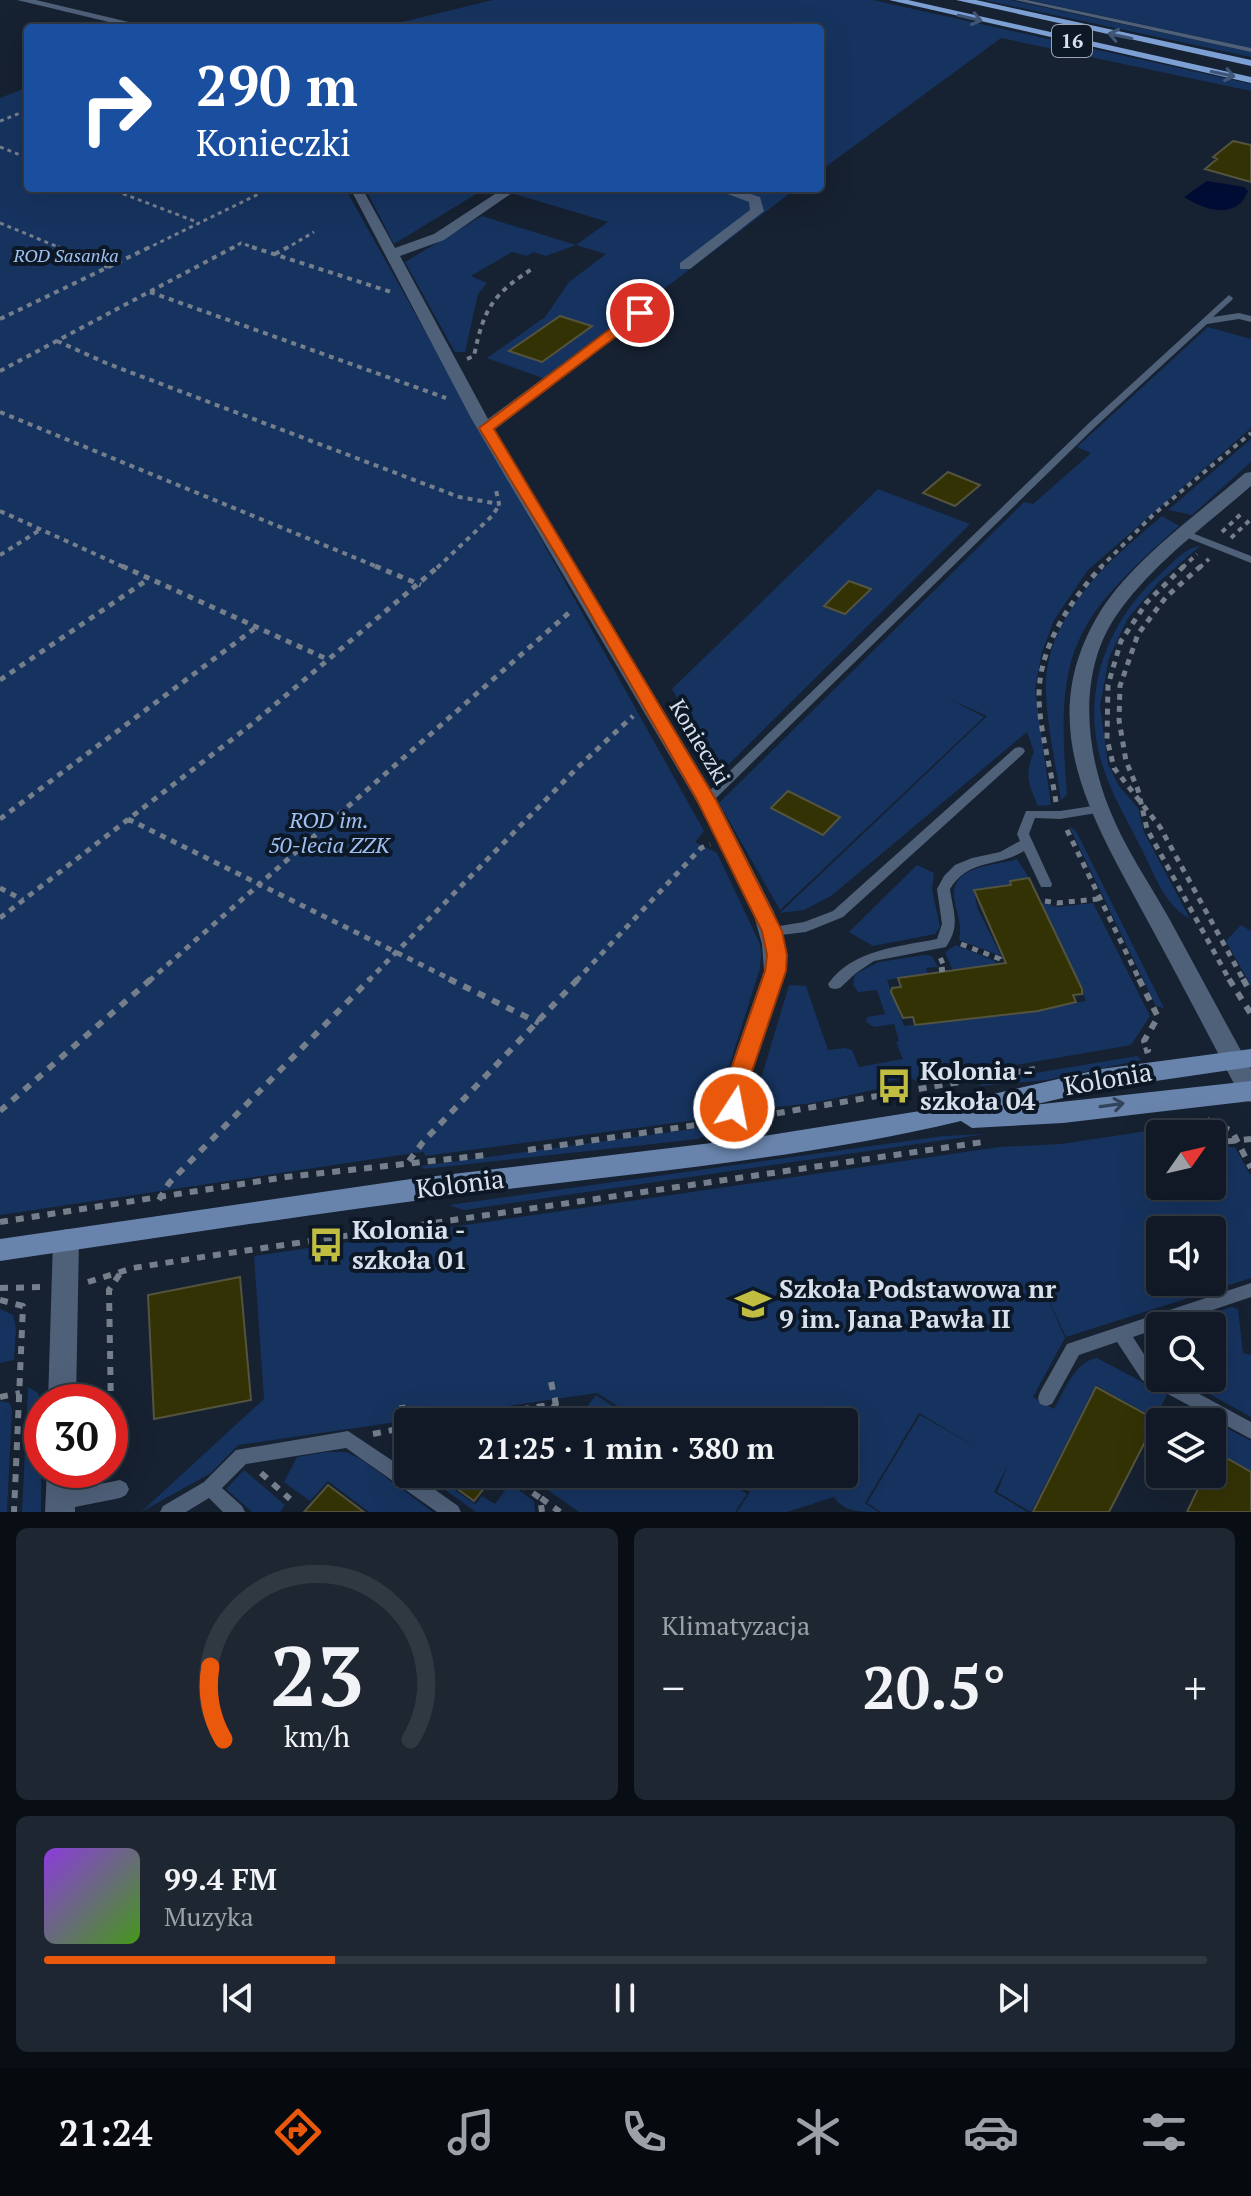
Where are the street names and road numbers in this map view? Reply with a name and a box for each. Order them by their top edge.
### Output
road number: 16 [1052,25,1092,57]
street label: Konieczki [664,694,737,790]
street label: Kolonia [1061,1054,1154,1102]
street label: Kolonia [414,1161,506,1205]

